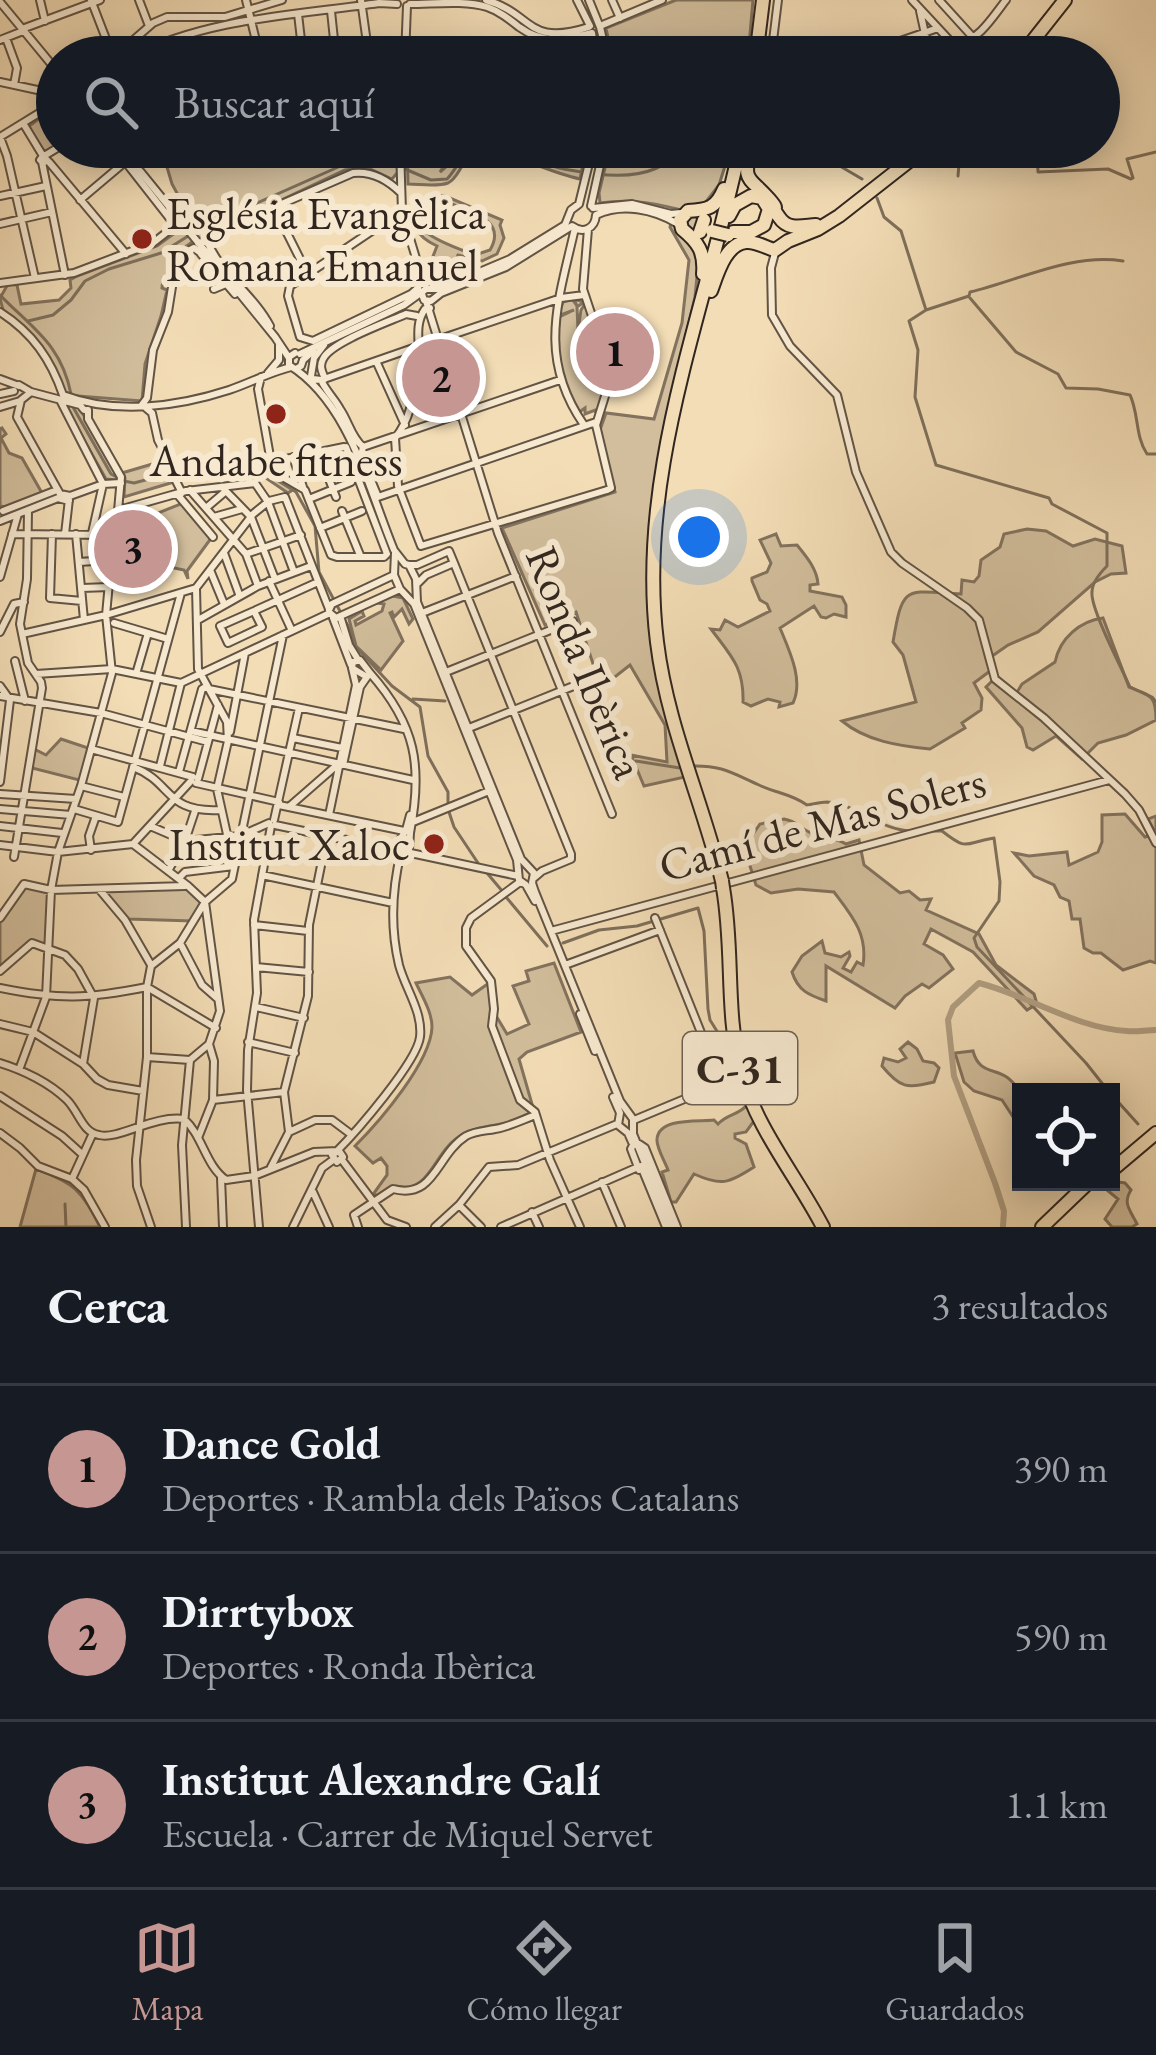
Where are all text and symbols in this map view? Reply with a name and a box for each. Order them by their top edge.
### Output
search box [36,36,1120,168]
icon: search [78,69,144,135]
text: Buscar aquí [174,73,374,131]
place label: Església Evangèlica Romana Emanuel [166,184,486,294]
marker: Església Evangèlica Romana Emanuel [129,226,155,252]
pin: 1 [576,307,654,397]
pin: 2 [402,333,480,423]
marker: Andabe fitness [263,401,289,427]
place label: Andabe fitness [148,431,403,489]
pin: 3 [94,504,172,594]
your location [669,507,729,567]
street label: Ronda Ibèrica [513,537,659,787]
street label: Camí de Mas Solers [652,752,992,894]
place label: Institut Xaloc [169,815,410,873]
marker: Institut Xaloc [421,831,447,857]
road number: C-31 [683,1032,797,1104]
map controls [1012,1083,1120,1191]
button: locate [1012,1083,1120,1191]
text: Cerca [48,1272,168,1338]
text: 3 resultados [931,1280,1108,1331]
text: Dance Gold [162,1414,381,1472]
text: 1 [77,1443,97,1494]
text: 390 m [1014,1443,1108,1494]
text: Deportes · Rambla dels Països Catalans [162,1472,739,1523]
text: Dirrtybox [162,1582,354,1640]
text: 2 [77,1611,97,1662]
text: 590 m [1014,1611,1108,1662]
text: Deportes · Ronda Ibèrica [162,1640,535,1691]
text: Institut Alexandre Galí [162,1750,600,1808]
text: 3 [77,1779,97,1830]
text: 1.1 km [1005,1779,1108,1830]
text: Escuela · Carrer de Miquel Servet [162,1808,653,1859]
tab: Mapa [132,1915,203,2030]
tab: Cómo llegar [467,1915,622,2030]
tab: Guardados [885,1915,1024,2030]

